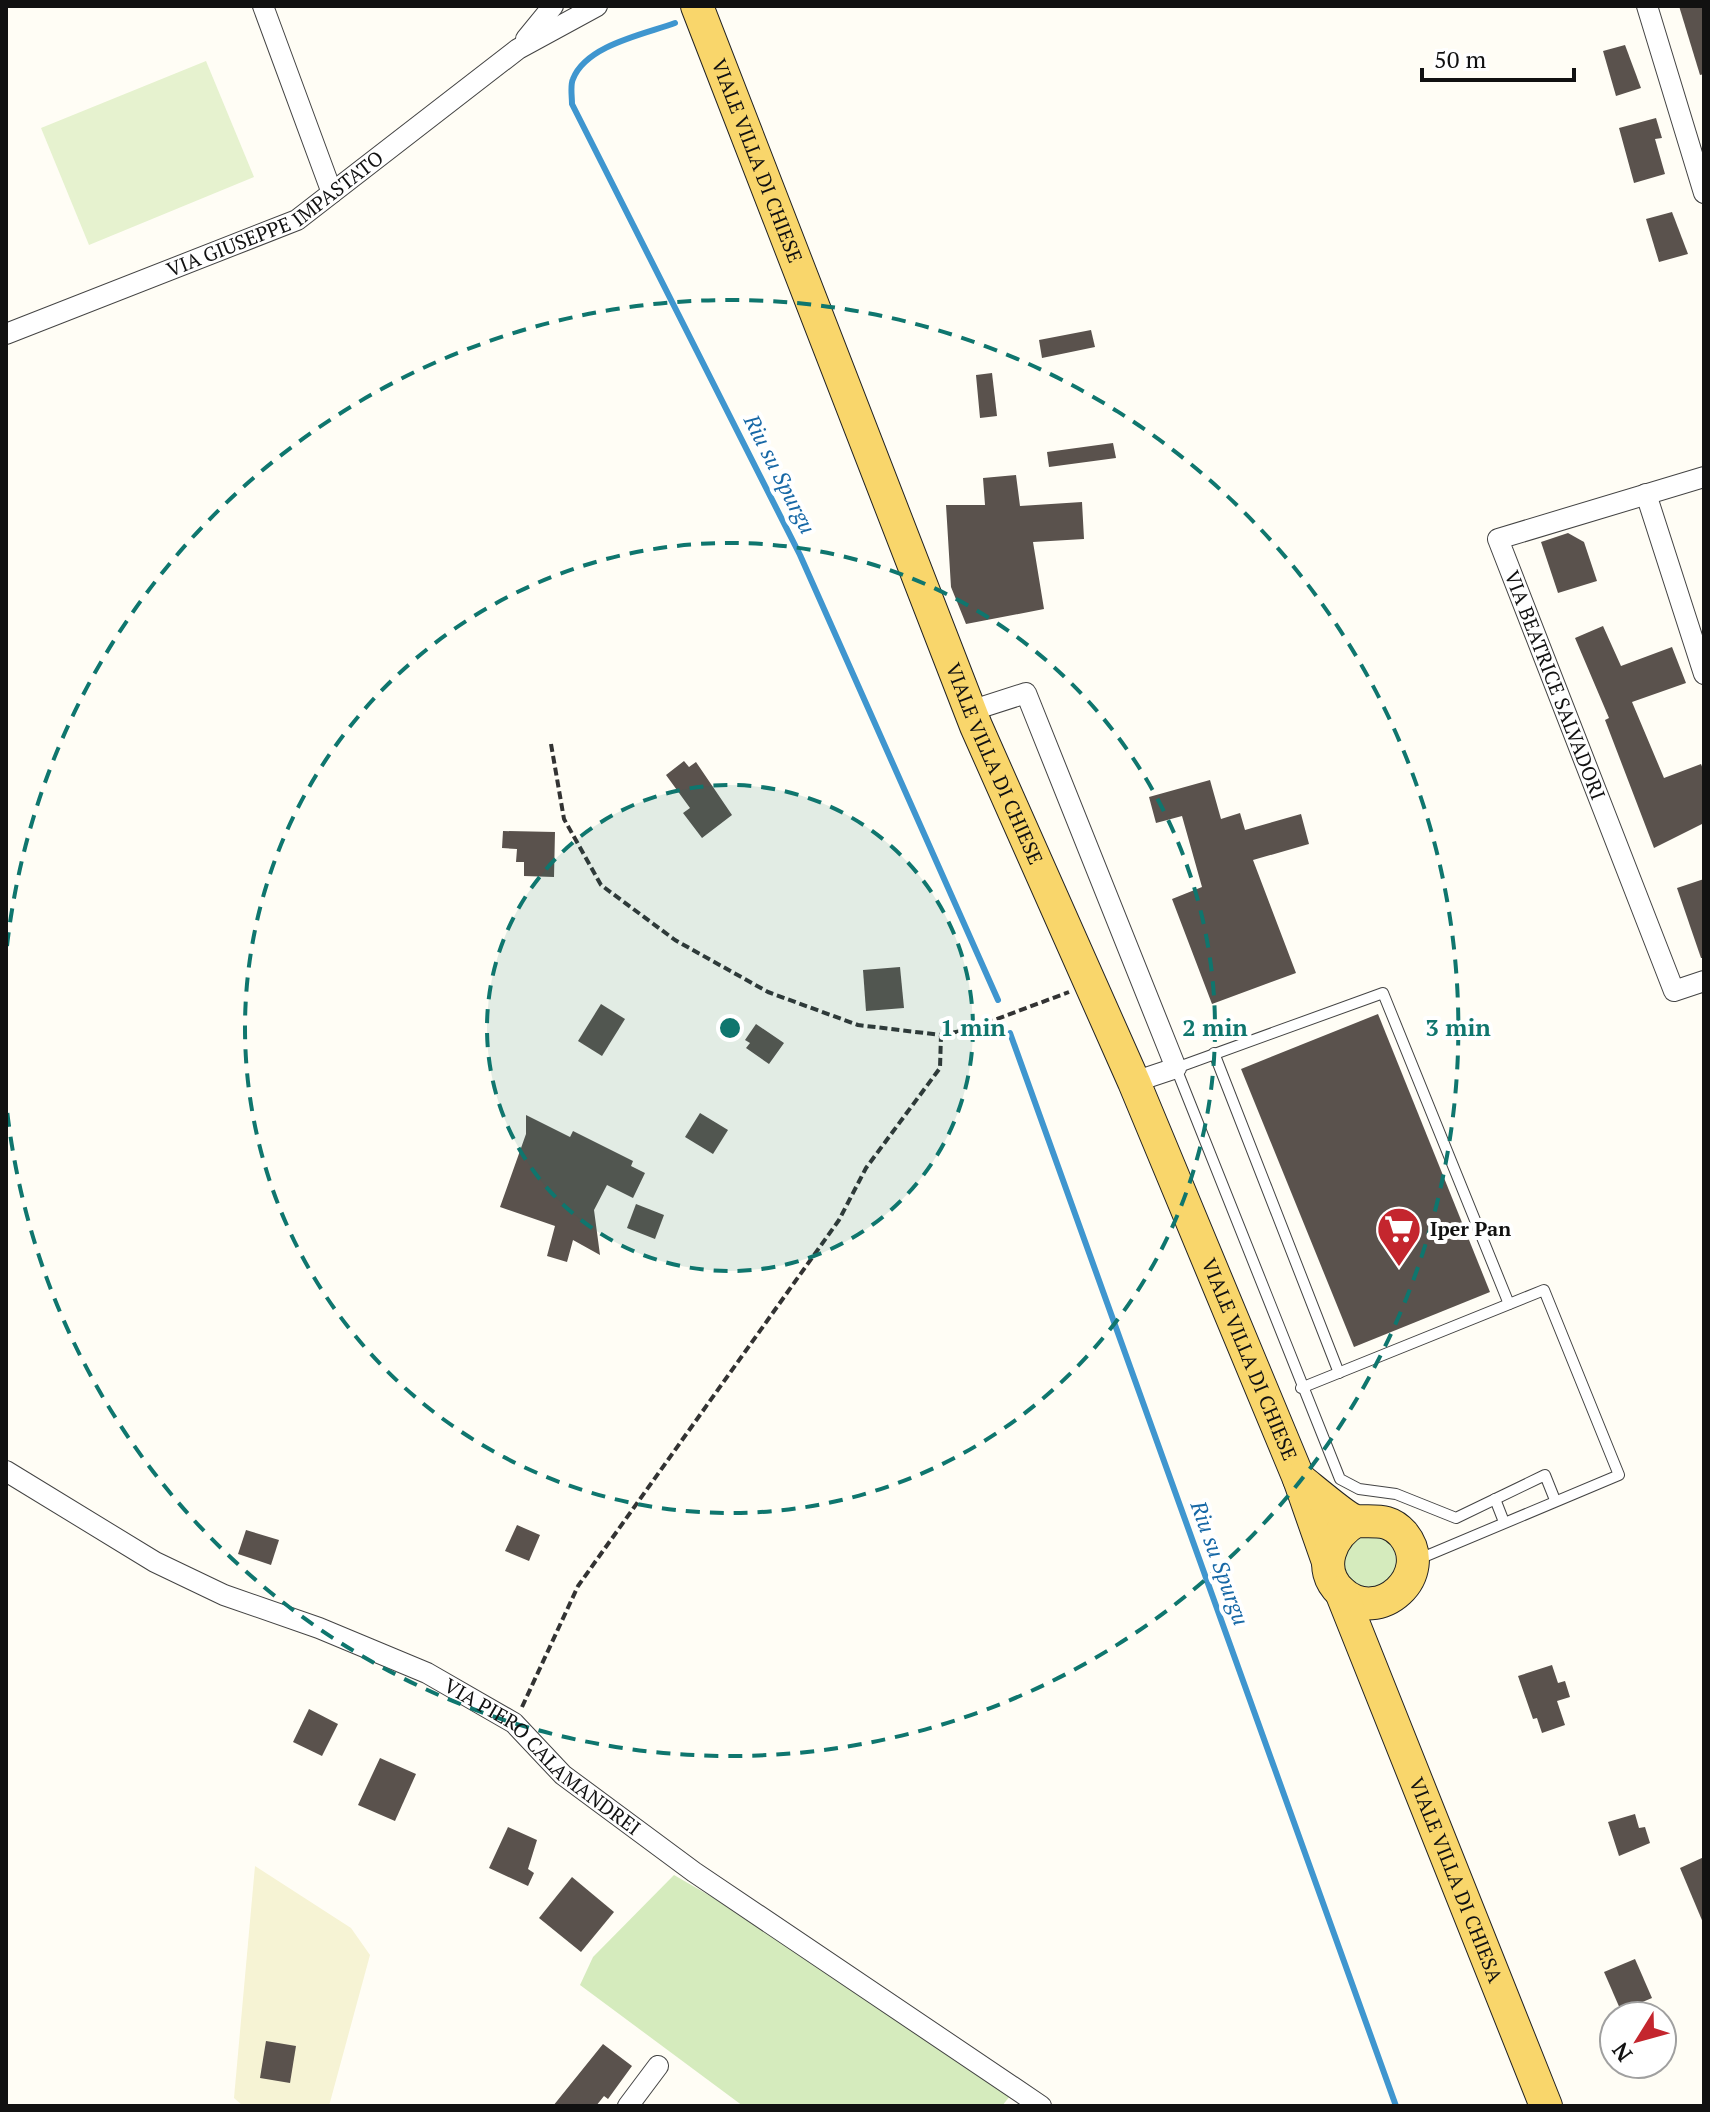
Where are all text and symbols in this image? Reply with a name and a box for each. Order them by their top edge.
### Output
scale bar [1422,32,1574,82]
text: 50 m [1434,43,1486,75]
street label: VIALE VILLA DI CHIESE [706,55,809,267]
street label: VIA GIUSEPPE IMPASTATO [163,144,389,283]
water label: Riu su Spurgu [738,408,823,538]
street label: VIA BEATRICE SALVADORI [1499,566,1612,804]
street label: VIALE VILLA DI CHIESE [940,659,1050,869]
text: 1 min [940,1011,1006,1043]
text: 2 min [1182,1011,1248,1043]
text: 3 min [1425,1011,1491,1043]
centre of rings [716,1014,744,1042]
supermarket icon: Iper Pan [1375,1205,1423,1268]
place label: Iper Pan [1430,1215,1511,1242]
street label: VIALE VILLA DI CHIESE [1196,1254,1304,1464]
water label: Riu su Spurgu [1184,1496,1256,1629]
street label: VIA PIERO CALAMANDREI [439,1672,646,1841]
street label: VIALE VILLA DI CHIESA [1403,1773,1509,1987]
north arrow [1598,2000,1678,2080]
text: N [1605,2037,1638,2068]

